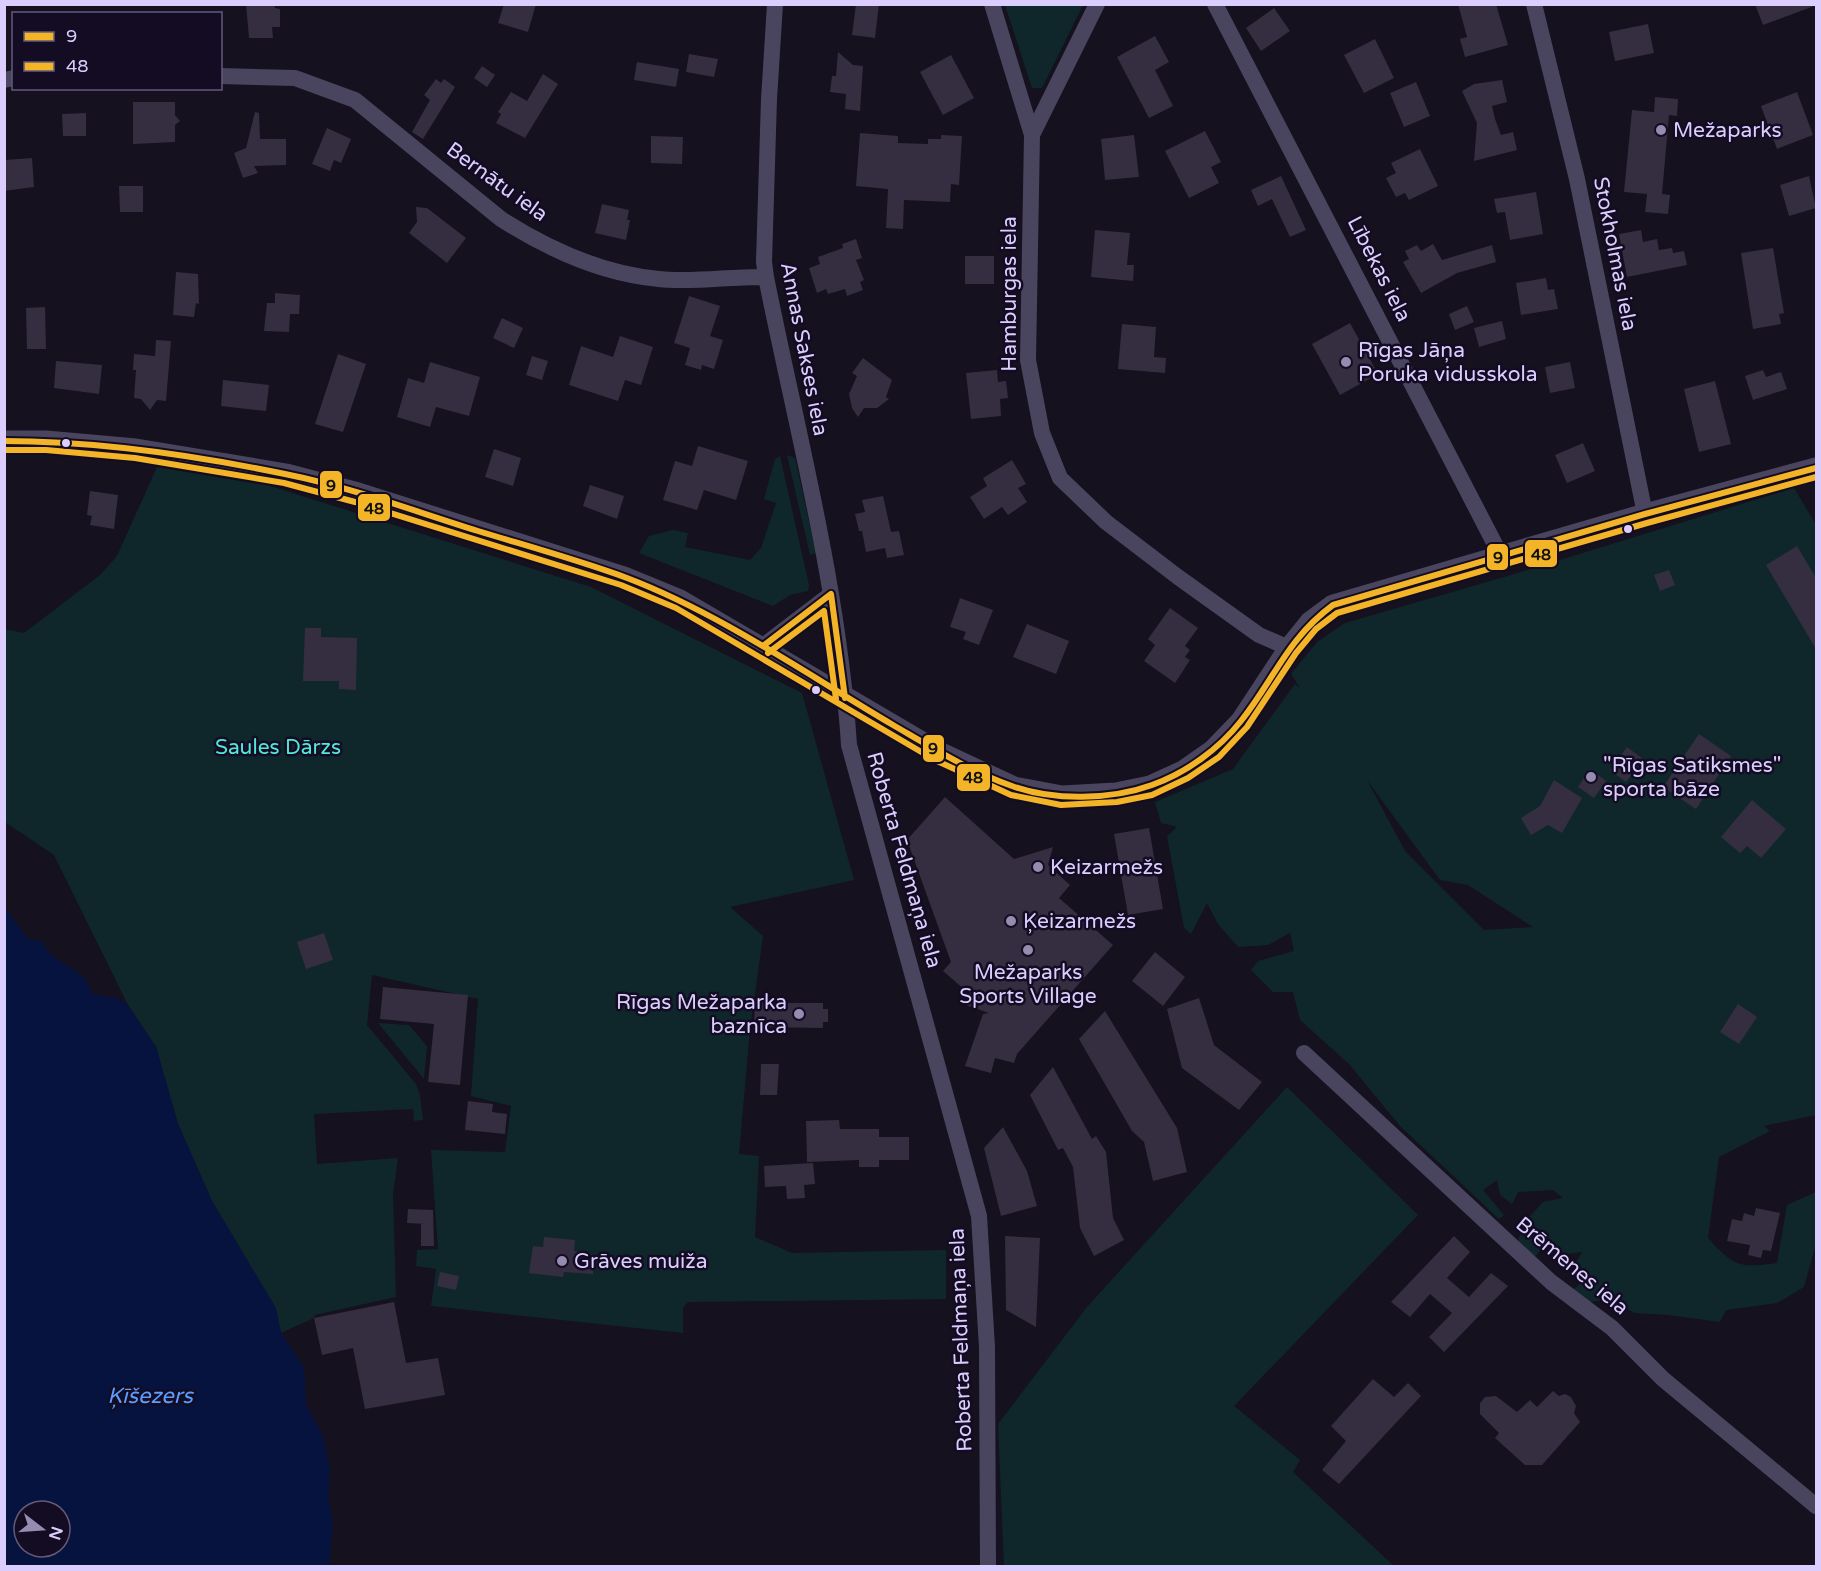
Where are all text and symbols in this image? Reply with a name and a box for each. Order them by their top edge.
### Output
legend [12,12,222,90]
text: 9 [66,25,77,47]
text: 48 [66,55,89,77]
place label: Mežaparks [1673,118,1782,143]
marker: Mežaparks [1654,123,1668,137]
street label: Bernātu iela [441,137,553,227]
street label: Stokholmas iela [1588,175,1642,333]
street label: Lībekas iela [1342,212,1416,326]
street label: Hamburgas iela [997,216,1022,372]
street label: Annas Sakses iela [775,260,833,438]
place label: Rīgas Jāņa Poruka vidusskola [1358,338,1538,387]
marker: Rīgas Jāņa Poruka vidusskola [1339,355,1353,369]
unlabelled marker [60,437,72,449]
line badge: 9 [319,470,343,499]
text: 9 [326,476,336,496]
line badge: 48 [357,493,391,522]
text: 48 [364,499,384,519]
unlabelled marker [1622,523,1634,535]
line badge: 48 [1524,539,1558,568]
line badge: 9 [1486,543,1509,571]
text: 48 [1531,545,1551,565]
text: 9 [1493,548,1503,568]
unlabelled marker [810,684,822,696]
line badge: 9 [922,734,945,763]
park label: Saules Dārzs [215,735,341,760]
text: 9 [928,739,938,759]
street label: Roberta Feldmaņa iela [861,749,947,971]
place label: "Rīgas Satiksmes" sporta bāze [1603,753,1781,802]
line badge: 48 [956,763,991,792]
text: 48 [963,768,983,788]
marker: "Rīgas Satiksmes" sporta bāze [1584,770,1598,784]
place label: Keizarmežs [1050,855,1163,880]
marker: Keizarmežs [1031,860,1045,874]
place label: Ķeizarmežs [1023,909,1136,934]
marker: Ķeizarmežs [1004,914,1018,928]
marker: Mežaparks Sports Village [1021,943,1035,957]
place label: Mežaparks Sports Village [959,960,1097,1009]
place label: Rīgas Mežaparka baznīca [616,990,787,1039]
marker: Rīgas Mežaparka baznīca [792,1007,806,1021]
street label: Brēmenes iela [1511,1212,1633,1320]
street label: Roberta Feldmaņa iela [945,1228,977,1452]
place label: Grāves muiža [574,1249,707,1274]
marker: Grāves muiža [555,1254,569,1268]
water label: Ķīšezers [107,1383,194,1409]
north arrow [12,1499,72,1559]
text: N [44,1524,67,1542]

